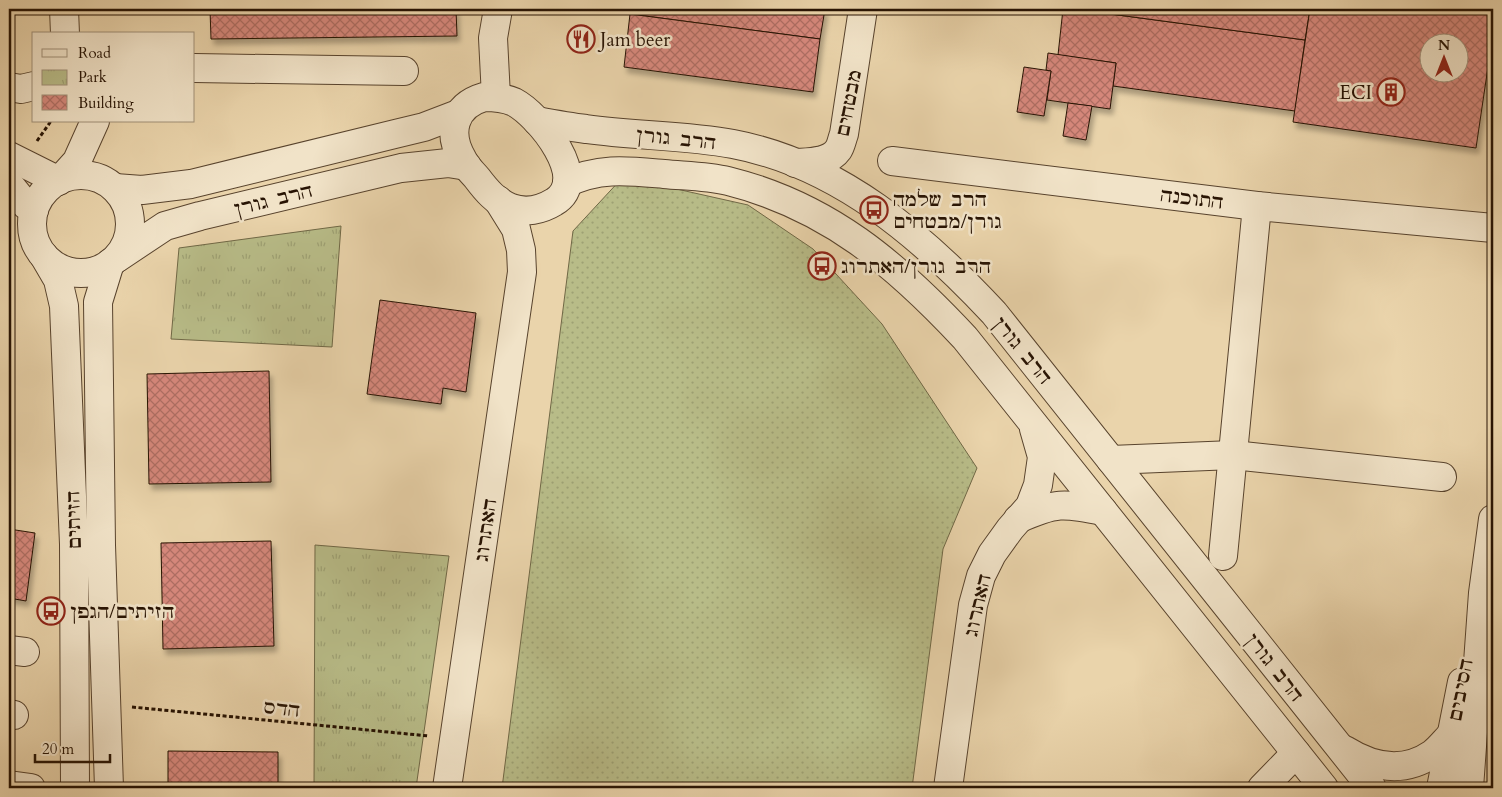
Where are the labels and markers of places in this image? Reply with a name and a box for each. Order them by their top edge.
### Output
restaurant icon: Jam beer [566,24,596,54]
place label: Jam beer [597,27,670,53]
building icon: ECI [1376,77,1406,107]
place label: ECI [1339,80,1372,106]
place label: הרב שלמה גורן/מבטחים [893,187,1002,235]
bus stop icon: הרב שלמה גורן/מבטחים [859,195,889,225]
bus stop icon: הרב גורן/האתרוג [807,251,837,281]
place label: הרב גורן/האתרוג [841,254,991,280]
bus stop icon: הזיתים/הגפן [36,596,66,626]
place label: הזיתים/הגפן [70,599,174,625]

